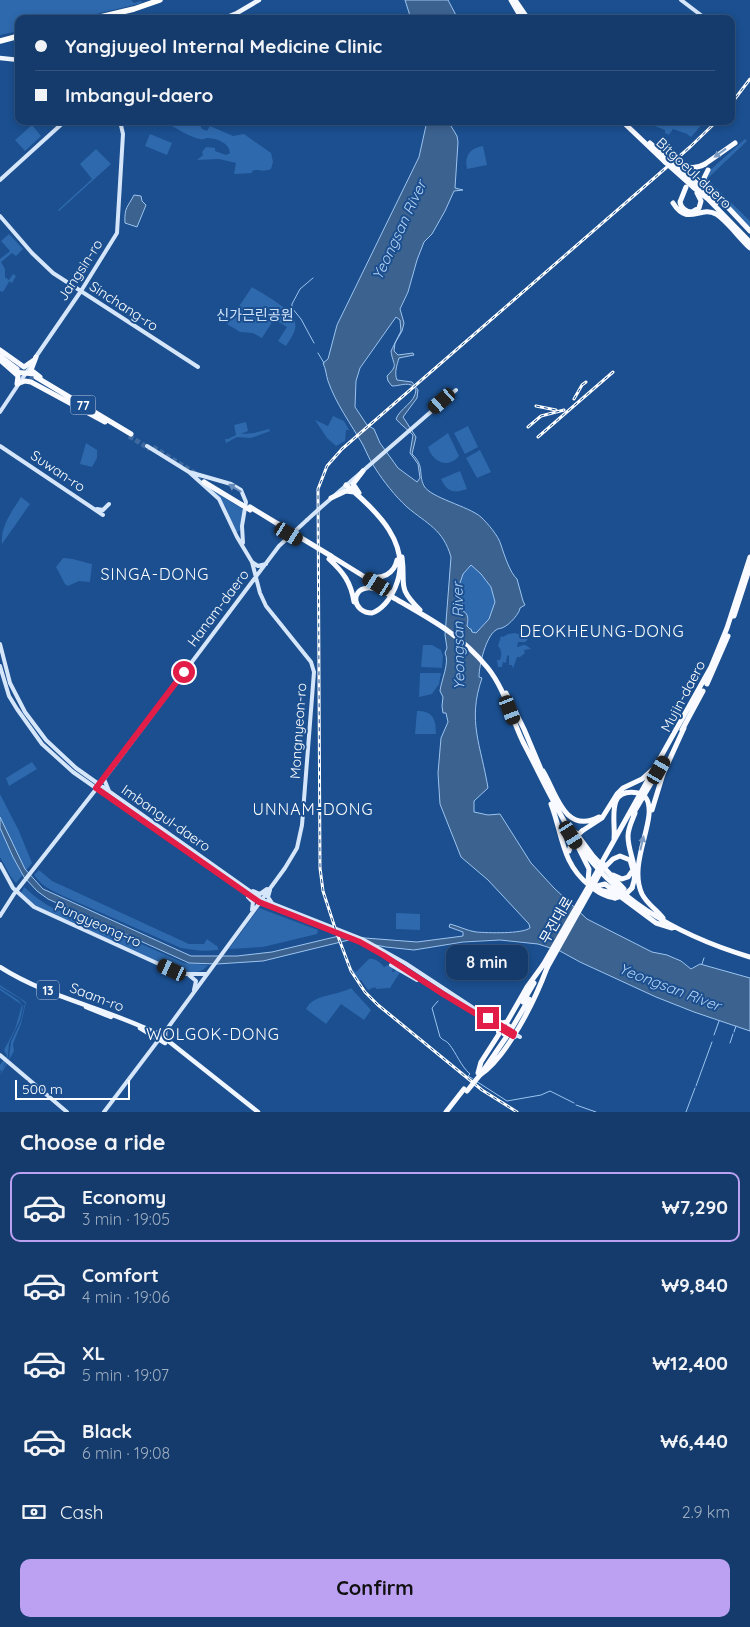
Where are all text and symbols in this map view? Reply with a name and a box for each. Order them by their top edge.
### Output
text: Yangjuyeol Internal Medicine Clinic [65,34,382,58]
text: Imbangul-daero [65,83,213,107]
street label: Bitgoeul-daero [653,133,735,213]
one-way arrow [714,148,727,159]
water label: Yeongsan River [368,175,431,283]
street label: Jangsin-ro [53,236,107,304]
street label: Sinchang-ro [86,277,162,335]
park label: 신가근린공원 [216,306,294,324]
car [425,385,458,417]
road number: 77 [70,396,96,414]
street label: Suwan-ro [27,446,89,496]
one-way arrow [228,483,242,492]
car [272,520,305,548]
district label: SINGA-DONG [101,564,209,584]
street label: Hanam-daero [183,566,253,650]
car [360,570,393,598]
water label: Yeongsan River [448,580,468,690]
district label: DEOKHEUNG-DONG [519,621,685,641]
street label: Mujin-daero [657,657,709,735]
route start [173,661,195,683]
street label: Mongnyeon-ro [286,682,310,780]
car [497,693,522,727]
car [645,753,672,787]
street label: Imbangul-daero [118,781,214,855]
district label: UNNAM-DONG [252,799,374,819]
car [556,818,585,852]
one-way arrow [639,835,647,851]
street label: 무진대로 [535,893,577,947]
street label: Pungyeong-ro [52,897,144,951]
callout: 8 min [447,946,529,980]
text: 8 min [466,952,508,972]
car [155,957,188,983]
water label: Yeongsan River [616,959,726,1016]
street label: Saam-ro [67,978,127,1016]
road number: 13 [37,980,59,1000]
route end [477,1007,499,1029]
district label: WOLGOK-DONG [146,1024,280,1044]
scale bar [15,1077,130,1100]
text: 500 m [22,1080,63,1098]
text: Choose a ride [20,1128,165,1156]
icon: car [22,1185,67,1230]
text: Economy [82,1185,166,1209]
text: ₩7,290 [662,1195,728,1219]
text: 3 min · 19:05 [82,1209,170,1229]
icon: car [22,1263,67,1308]
text: Comfort [82,1263,159,1287]
text: ₩9,840 [661,1273,728,1297]
text: 4 min · 19:06 [82,1287,170,1307]
icon: car [22,1341,67,1386]
text: XL [82,1341,105,1365]
text: ₩12,400 [652,1351,728,1375]
text: 5 min · 19:07 [82,1365,169,1385]
icon: car [22,1419,67,1464]
text: Black [82,1419,132,1443]
text: ₩6,440 [660,1429,728,1453]
text: 6 min · 19:08 [82,1443,170,1463]
icon: cash [20,1498,48,1526]
text: Cash [60,1500,104,1524]
text: 2.9 km [682,1502,730,1522]
button: Confirm [20,1559,730,1617]

